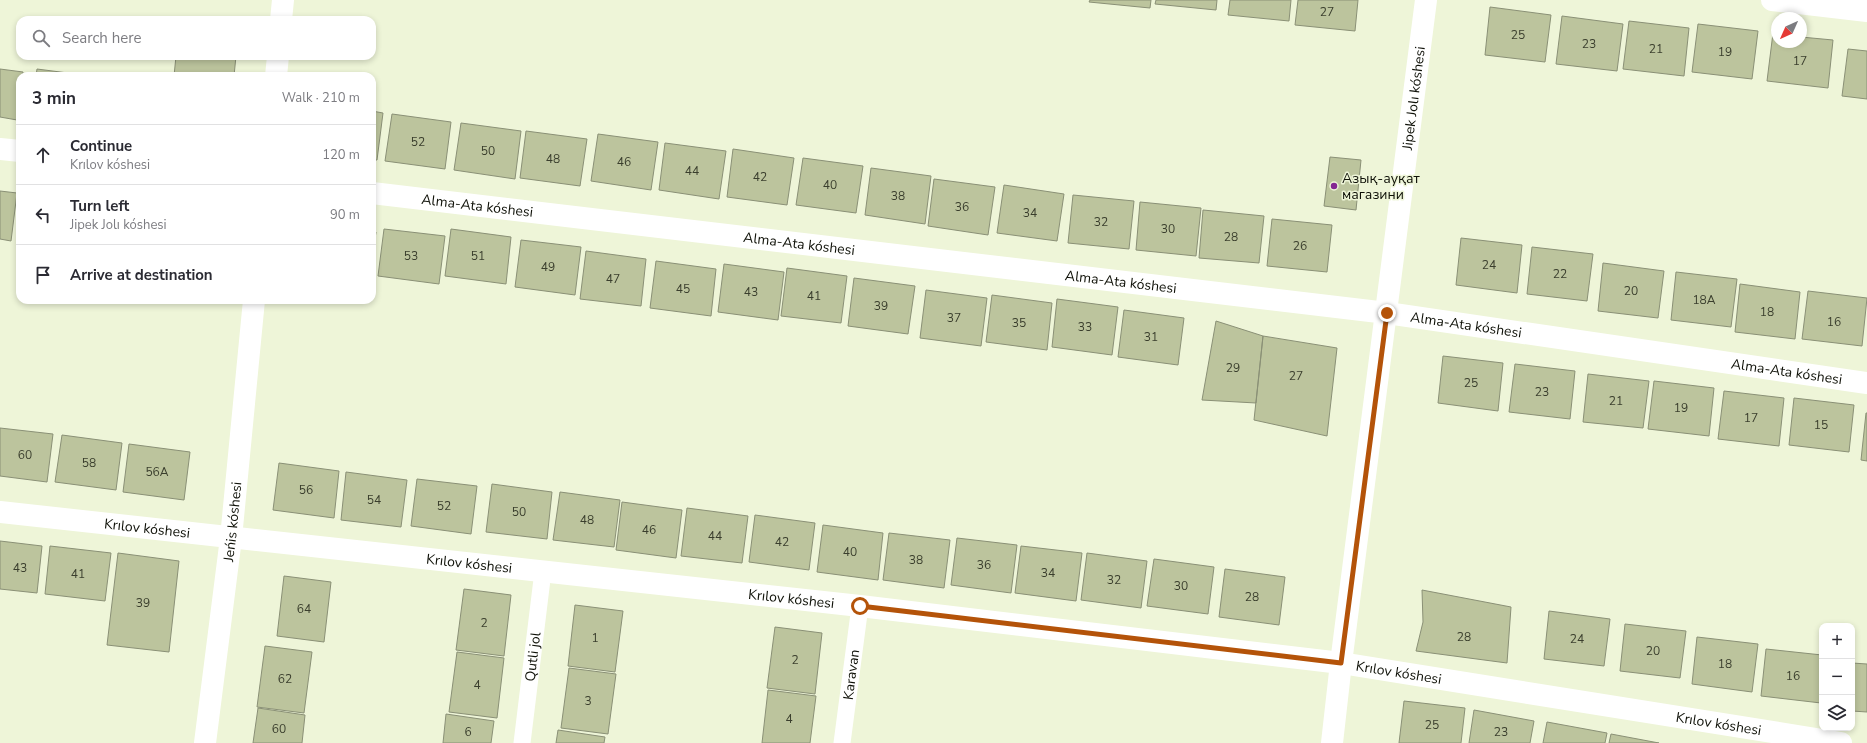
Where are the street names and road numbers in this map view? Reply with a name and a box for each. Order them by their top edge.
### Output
street label: Jipek Jolı kóshesi [1398,45,1430,152]
street label: Alma-Ata kóshesi [420,190,534,222]
street label: Alma-Ata kóshesi [742,228,856,260]
street label: Alma-Ata kóshesi [1064,266,1178,298]
street label: Alma-Ata kóshesi [1409,308,1523,343]
street label: Alma-Ata kóshesi [1730,354,1844,389]
street label: Jeńis kóshesi [219,481,246,564]
street label: Krılov kóshesi [103,514,191,543]
street label: Krılov kóshesi [425,550,513,578]
street label: Krılov kóshesi [747,585,835,613]
street label: Qutli jol [521,630,546,683]
street label: Karavan [839,648,864,701]
street label: Krılov kóshesi [1355,657,1443,689]
street label: Krılov kóshesi [1674,708,1763,740]

